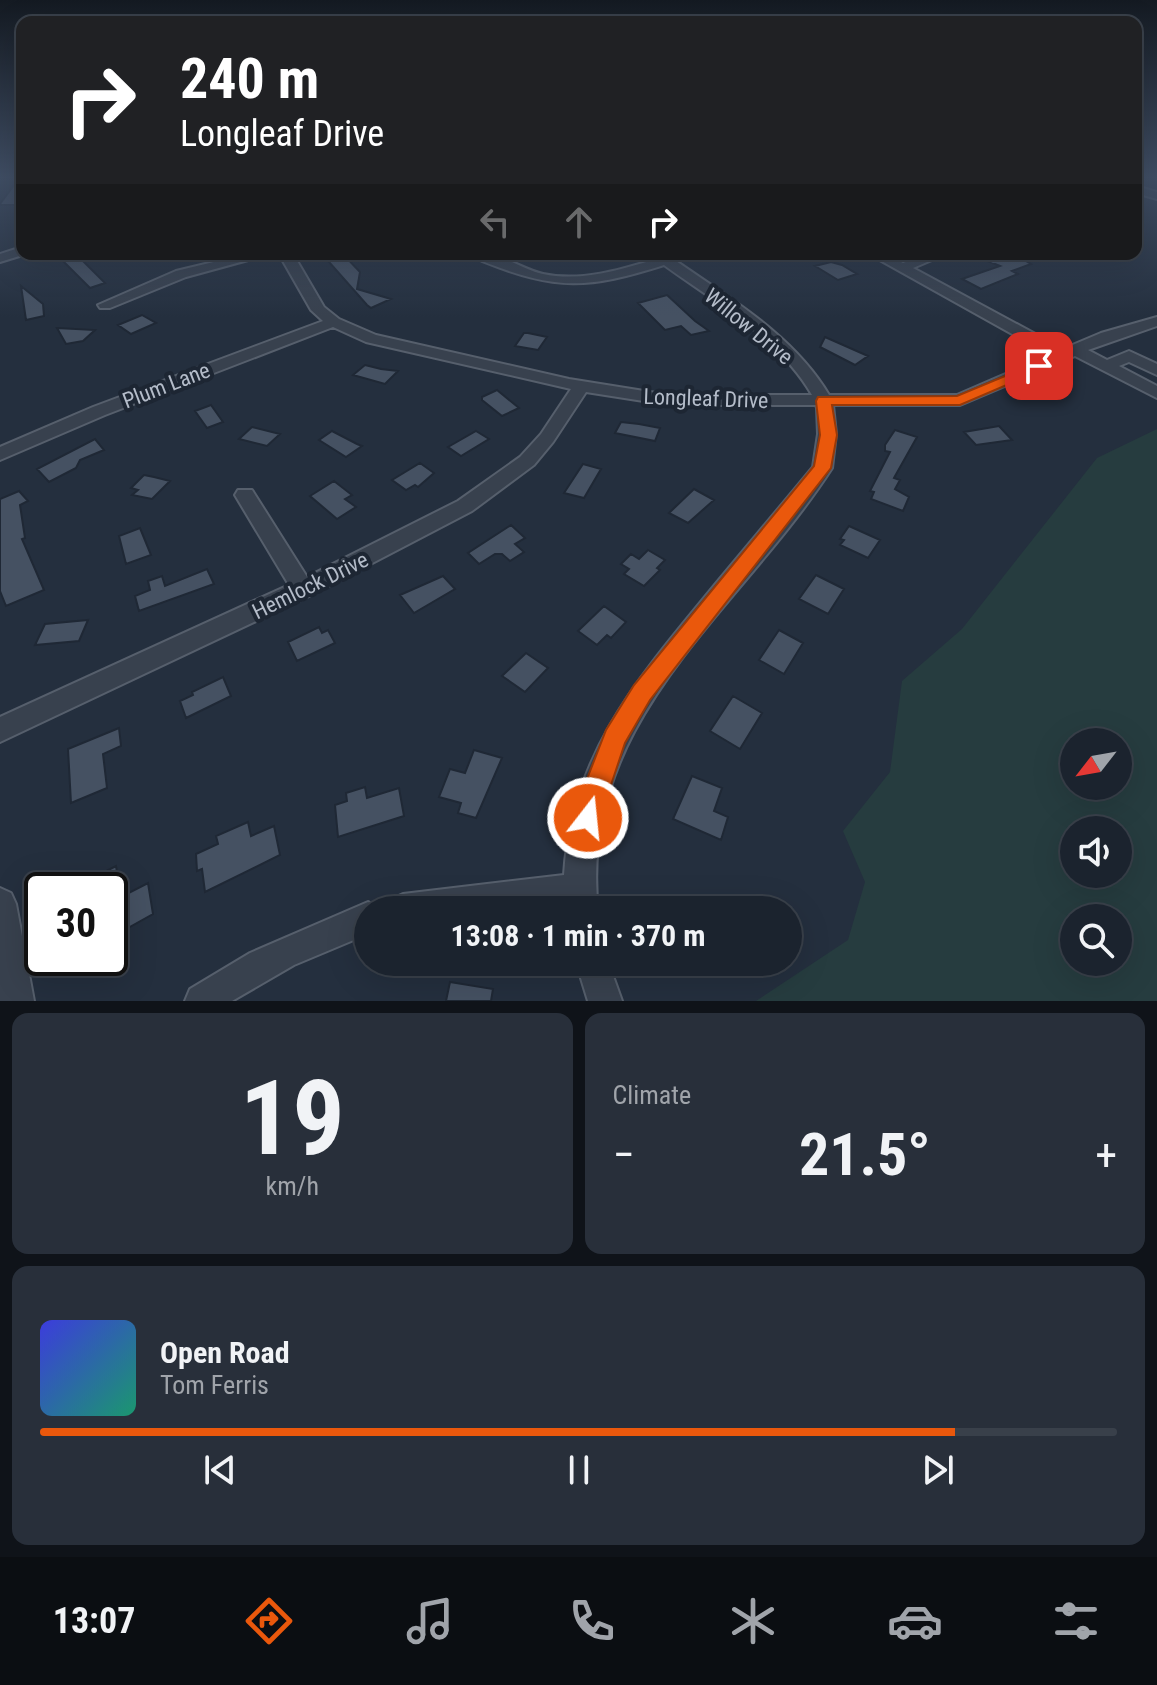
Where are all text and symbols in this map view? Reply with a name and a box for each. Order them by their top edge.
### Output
text: 240 m [180,46,319,112]
icon: right [48,48,152,152]
text: Longleaf Drive [180,113,384,155]
icon: left [473,200,517,244]
icon: ahead [557,200,601,244]
icon: right [641,200,685,244]
street label: Willow Drive [700,283,798,370]
pin [1005,332,1073,400]
icon: arrive [1017,344,1061,388]
street label: Plum Lane [119,357,213,414]
street label: Longleaf Drive [643,384,769,413]
street label: Hemlock Drive [248,547,372,624]
north arrow [1060,728,1132,800]
map controls [1060,728,1132,976]
position arrow [546,776,630,860]
button: sound [1060,816,1132,888]
speed limit sign: 30 [24,872,128,976]
button: search [1060,904,1132,976]
text: 13:08 · 1 min · 370 m [451,918,705,953]
text: 19 [240,1058,345,1179]
text: Climate [613,1080,691,1110]
text: 21.5° [799,1119,931,1190]
text: − [613,1129,635,1181]
text: + [1095,1129,1117,1181]
text: km/h [266,1171,319,1201]
text: Open Road [160,1335,290,1370]
text: Tom Ferris [160,1370,269,1400]
icon: previous [198,1448,242,1492]
icon: pause [557,1448,601,1492]
icon: next [916,1448,960,1492]
icon: directions [241,1593,297,1649]
icon: music [402,1593,458,1649]
icon: phone [564,1593,620,1649]
icon: climate [725,1593,781,1649]
icon: car [887,1593,943,1649]
icon: filters [1048,1593,1104,1649]
text: 13:07 [53,1600,135,1642]

